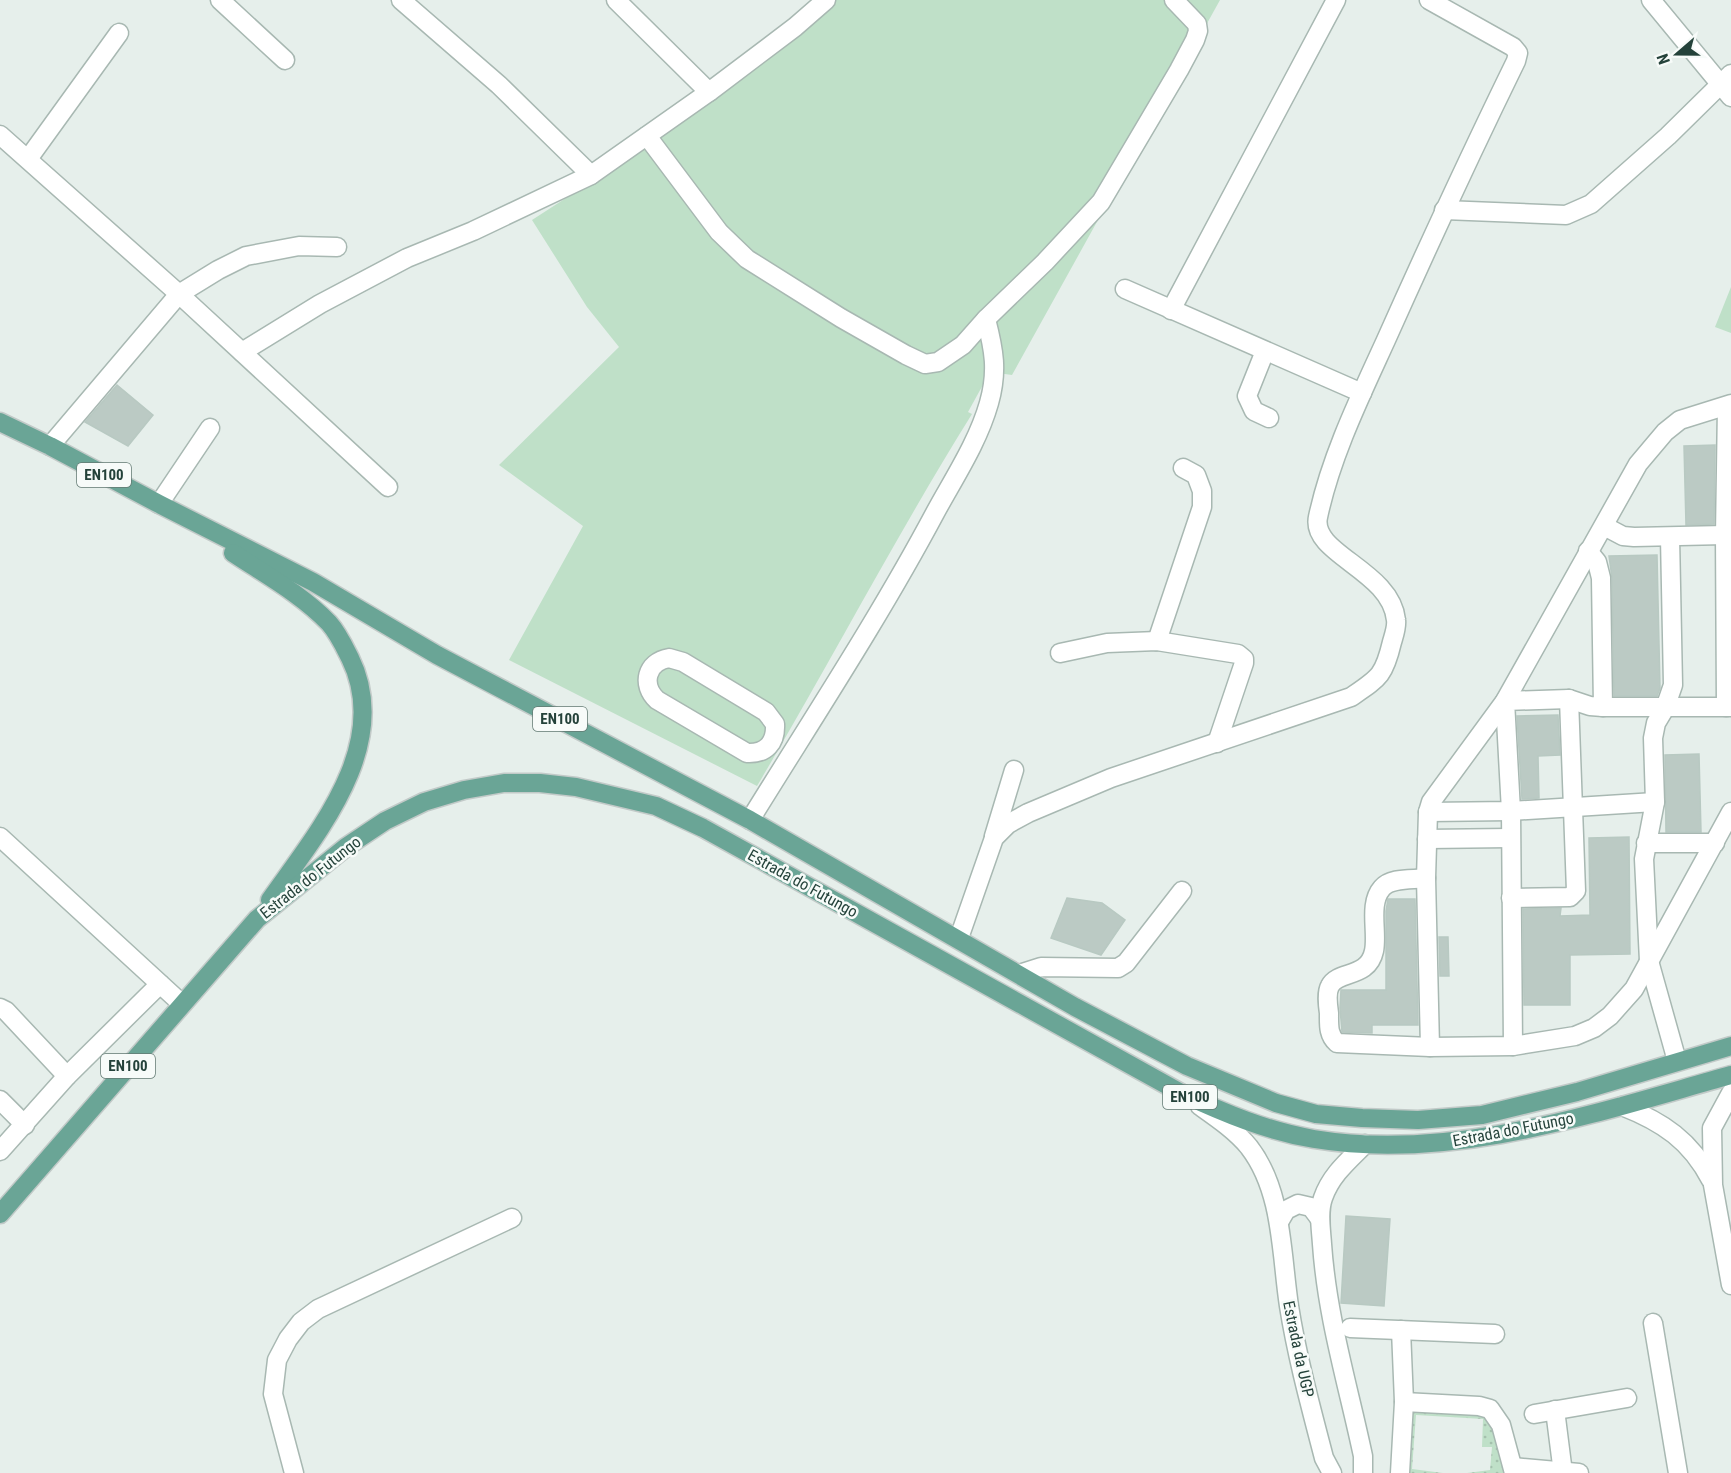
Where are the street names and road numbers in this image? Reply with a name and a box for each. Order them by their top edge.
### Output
road number: EN100 [77,463,131,487]
road number: EN100 [533,707,587,731]
street label: Estrada do Futungo [256,832,364,923]
street label: Estrada do Futungo [745,845,861,921]
road number: EN100 [101,1054,155,1078]
road number: EN100 [1163,1085,1217,1109]
street label: Estrada do Futungo [1451,1108,1575,1151]
street label: Estrada da UGP [1279,1299,1318,1399]

